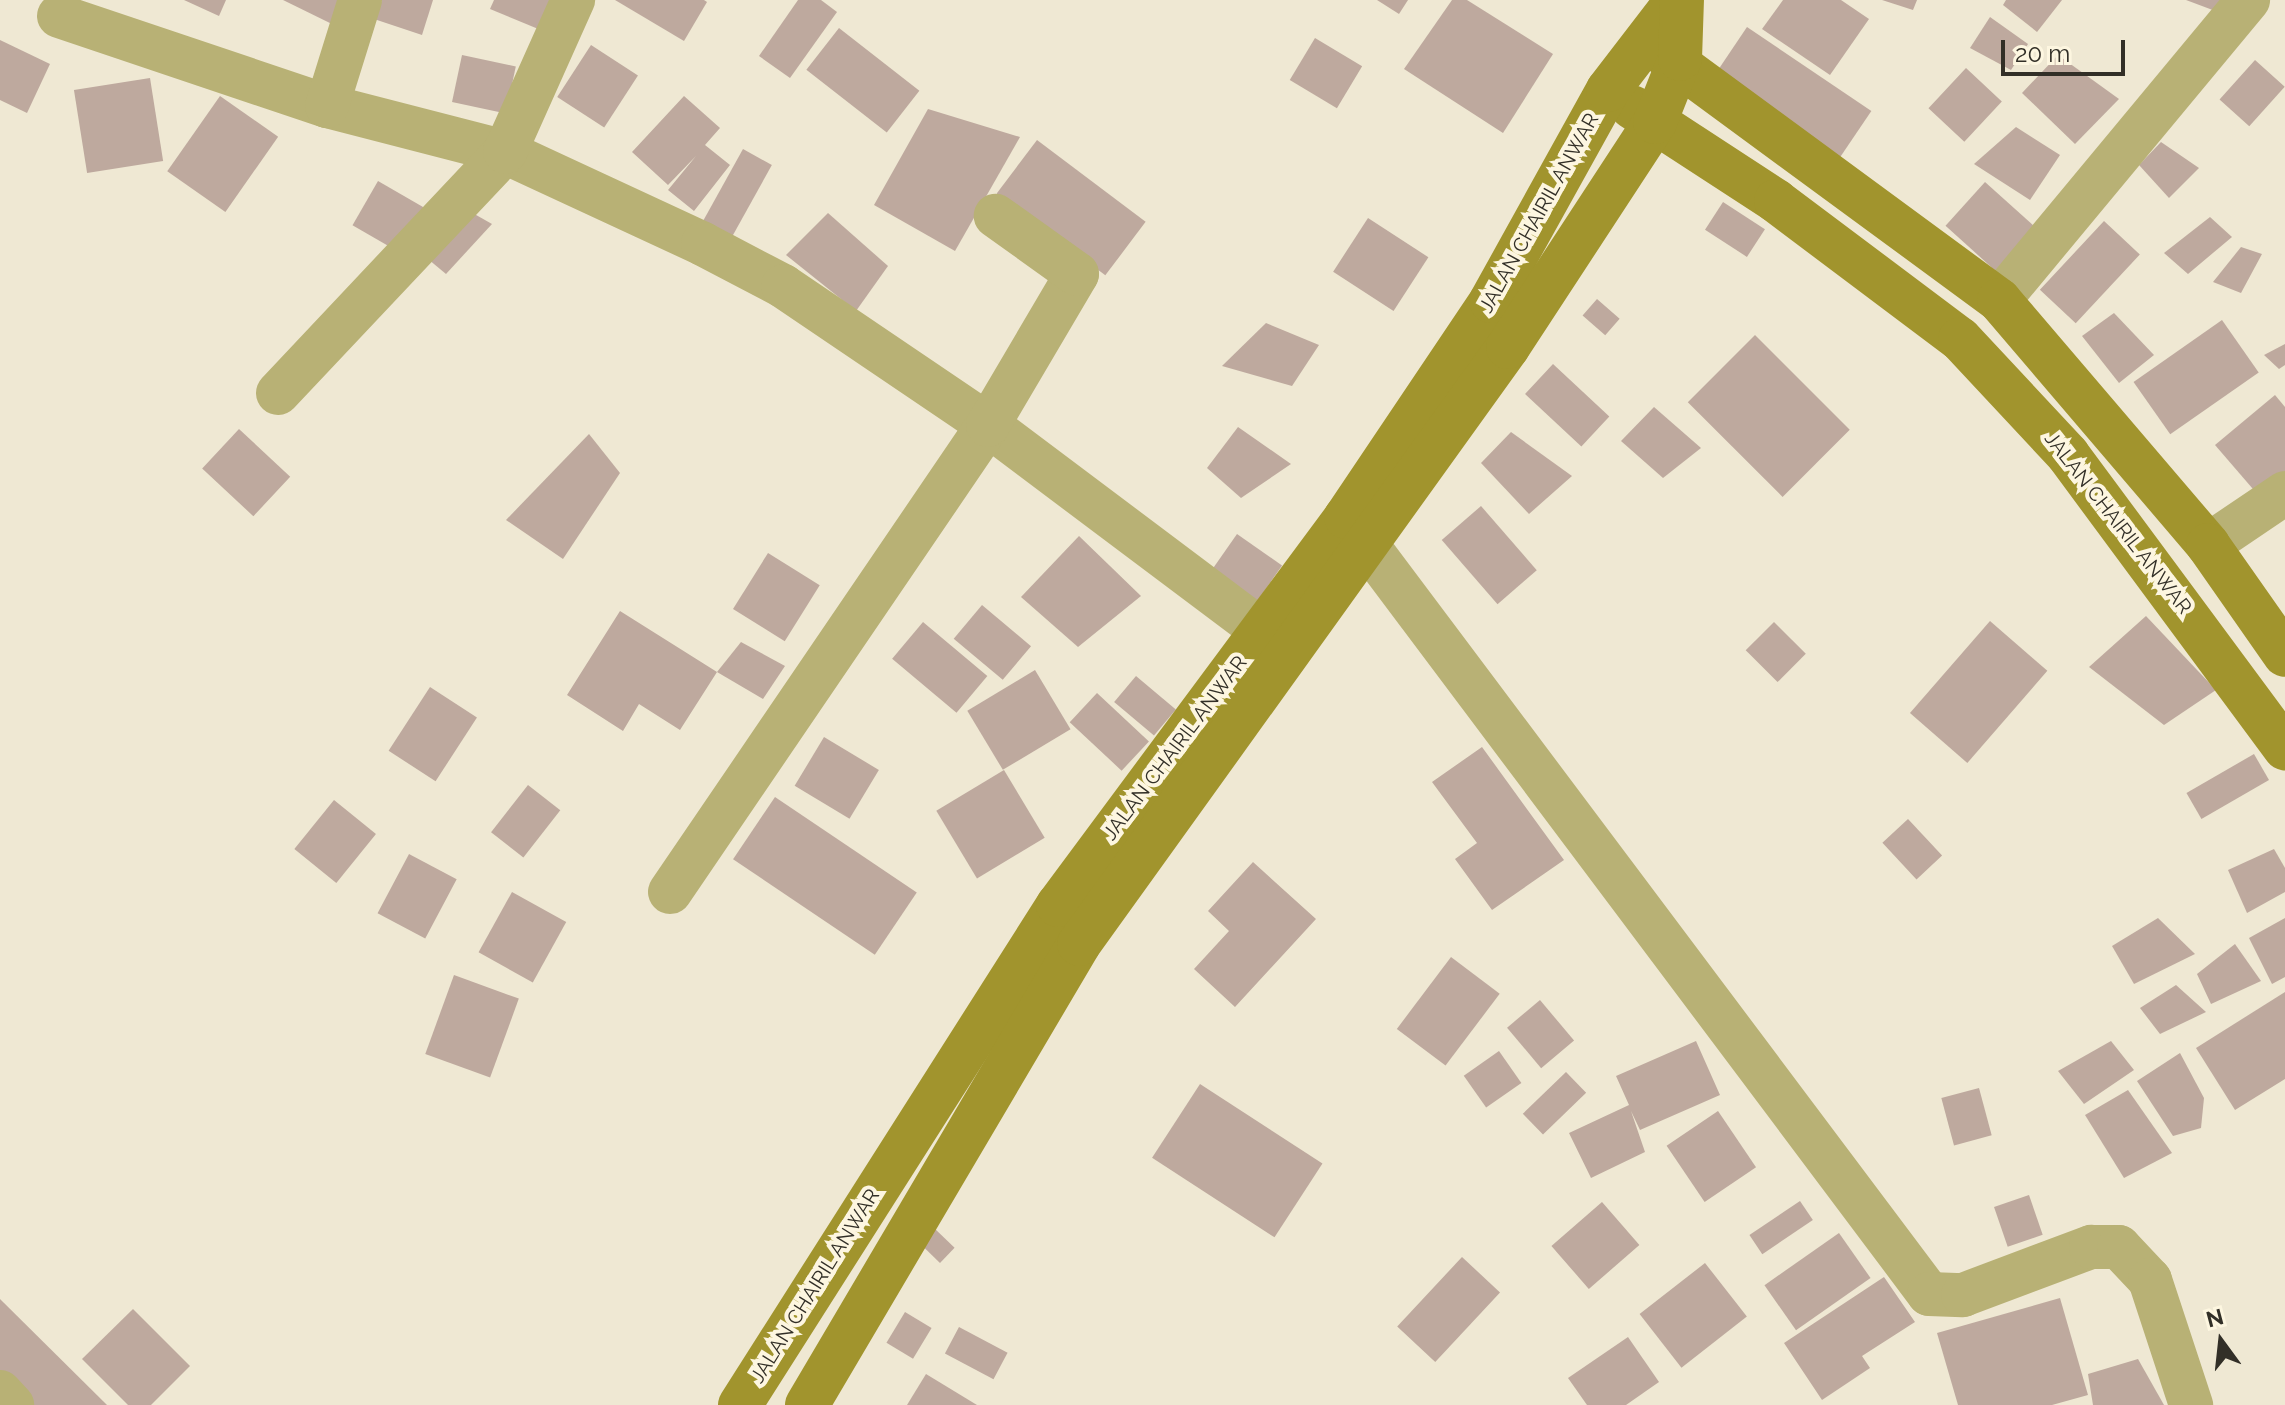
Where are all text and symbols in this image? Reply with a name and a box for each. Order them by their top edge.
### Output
scale bar [2005,24,2129,74]
text: 20 m [2015,39,2070,68]
street label: JALAN CHAIRIL ANWAR [1474,109,1604,317]
street label: JALAN CHAIRIL ANWAR [2039,427,2197,619]
street label: JALAN CHAIRIL ANWAR [1098,651,1252,845]
street label: JALAN CHAIRIL ANWAR [745,1184,885,1388]
north arrow [2181,1301,2261,1381]
text: N [2203,1303,2226,1333]

